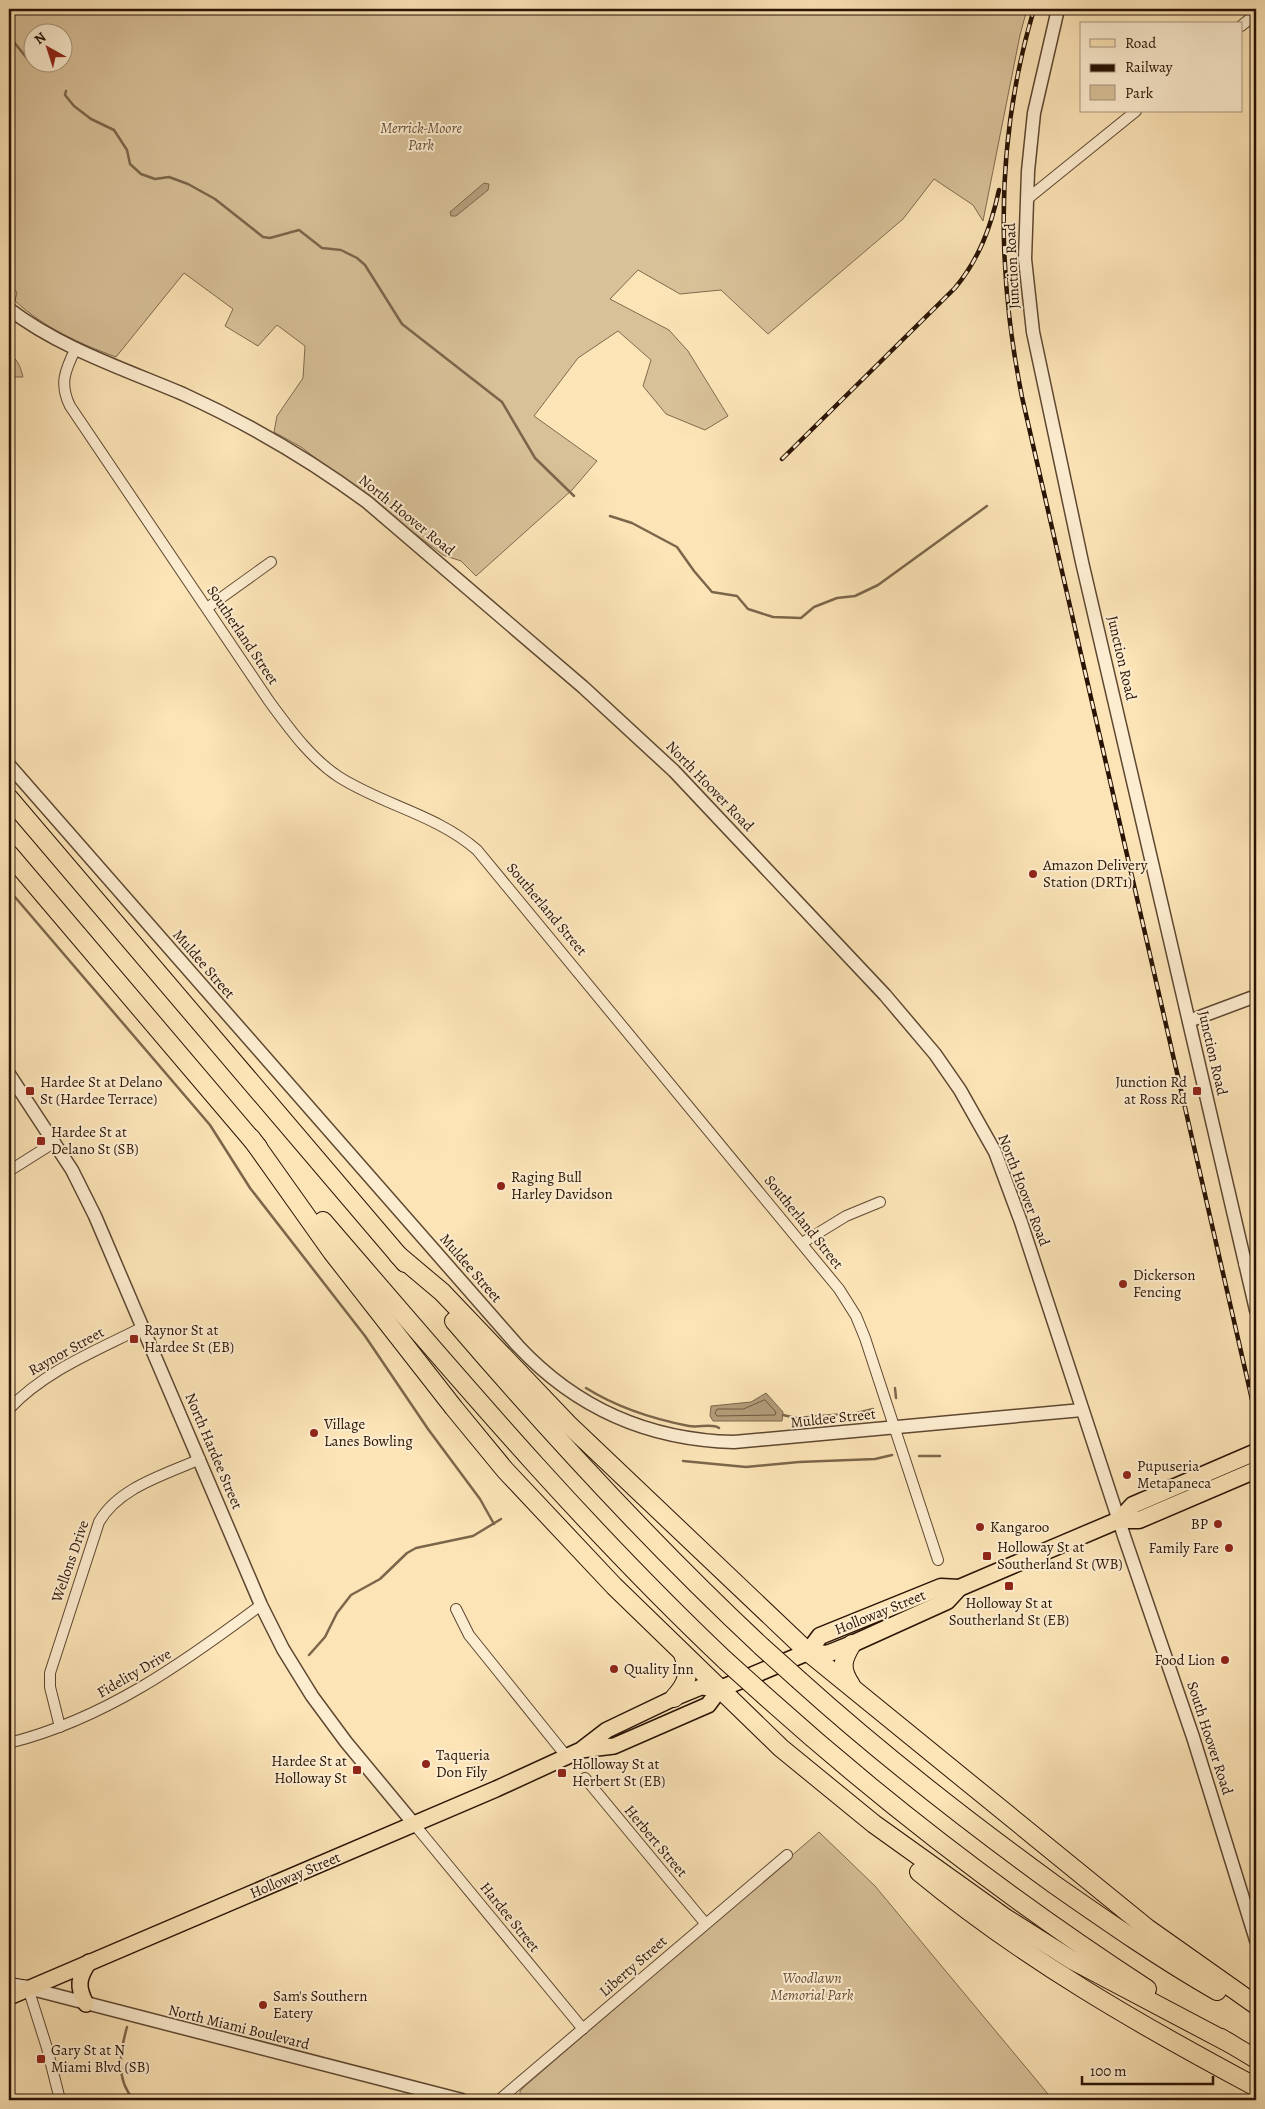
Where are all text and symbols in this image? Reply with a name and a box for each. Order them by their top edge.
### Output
north arrow [22,22,72,72]
legend [1080,22,1242,112]
text: N [30,28,50,49]
text: Road [1125,33,1157,53]
text: Railway [1125,57,1173,77]
text: Park [1125,83,1154,103]
park label: Merrick-Moore Park [380,118,462,155]
street label: Junction Road [1000,221,1024,310]
street label: North Hoover Road [355,470,460,561]
street label: Southerland Street [202,582,284,688]
street label: Junction Road [1103,614,1142,703]
street label: North Hoover Road [662,736,759,836]
place label: Amazon Delivery Station (DRT1) [1042,855,1148,892]
street label: Southerland Street [502,858,592,960]
marker: Amazon Delivery Station (DRT1) [1027,868,1039,880]
street label: Muldee Street [168,925,240,1003]
street label: Junction Road [1194,1009,1233,1098]
place label: Hardee St at Delano St (Hardee Terrace) [40,1072,162,1109]
place label: Junction Rd at Ross Rd [1115,1072,1188,1109]
marker: Hardee St at Delano St (Hardee Terrace) [24,1085,36,1097]
marker: Junction Rd at Ross Rd [1191,1085,1203,1097]
place label: Hardee St at Delano St (SB) [51,1122,139,1159]
street label: North Hoover Road [993,1131,1055,1250]
marker: Hardee St at Delano St (SB) [35,1135,47,1147]
place label: Raging Bull Harley Davidson [511,1167,613,1204]
street label: Southerland Street [760,1171,848,1273]
marker: Raging Bull Harley Davidson [495,1180,507,1192]
street label: Muldee Street [435,1229,507,1307]
place label: Dickerson Fencing [1133,1265,1195,1302]
marker: Dickerson Fencing [1117,1278,1129,1290]
place label: Raynor St at Hardee St (EB) [144,1320,234,1357]
street label: Raynor Street [25,1322,107,1380]
marker: Raynor St at Hardee St (EB) [128,1333,140,1345]
street label: North Hardee Street [180,1390,248,1512]
street label: Muldee Street [789,1404,877,1432]
place label: Village Lanes Bowling [323,1414,413,1451]
marker: Village Lanes Bowling [308,1427,320,1439]
place label: Pupuseria Metapaneca [1137,1456,1211,1493]
marker: Pupuseria Metapaneca [1121,1469,1133,1481]
place label: BP [1191,1514,1208,1534]
street label: Wellons Drive [46,1517,93,1606]
place label: Kangaroo [990,1517,1049,1537]
marker: BP [1212,1518,1224,1530]
marker: Kangaroo [974,1521,986,1533]
place label: Holloway St at Southerland St (WB) [997,1537,1123,1574]
place label: Family Fare [1149,1538,1219,1558]
marker: Family Fare [1223,1542,1235,1554]
marker: Holloway St at Southerland St (WB) [981,1550,993,1562]
marker: Holloway St at Southerland St (EB) [1003,1580,1015,1592]
street label: Holloway Street [831,1585,929,1639]
place label: Holloway St at Southerland St (EB) [949,1593,1069,1630]
street label: Fidelity Drive [93,1644,175,1702]
place label: Food Lion [1155,1650,1215,1670]
marker: Food Lion [1219,1654,1231,1666]
place label: Quality Inn [624,1659,694,1679]
marker: Quality Inn [608,1663,620,1675]
street label: South Hoover Road [1182,1679,1238,1798]
place label: Taqueria Don Fily [436,1745,490,1782]
place label: Hardee St at Holloway St [271,1751,347,1788]
place label: Holloway St at Herbert St (EB) [572,1754,665,1791]
marker: Taqueria Don Fily [420,1758,432,1770]
marker: Hardee St at Holloway St [351,1764,363,1776]
marker: Holloway St at Herbert St (EB) [556,1767,568,1779]
street label: Herbert Street [620,1801,692,1881]
street label: Holloway Street [247,1847,343,1903]
street label: Hardee Street [475,1878,545,1956]
street label: Liberty Street [595,1931,671,2001]
park label: Woodlawn Memorial Park [771,1968,854,2005]
place label: Sam's Southern Eatery [273,1986,367,2023]
marker: Sam's Southern Eatery [257,1999,269,2011]
street label: North Miami Boulevard [166,2000,313,2054]
place label: Gary St at N Miami Blvd (SB) [51,2040,150,2077]
marker: Gary St at N Miami Blvd (SB) [35,2053,47,2065]
scale bar [1082,2054,1214,2086]
text: 100 m [1090,2061,1127,2081]

